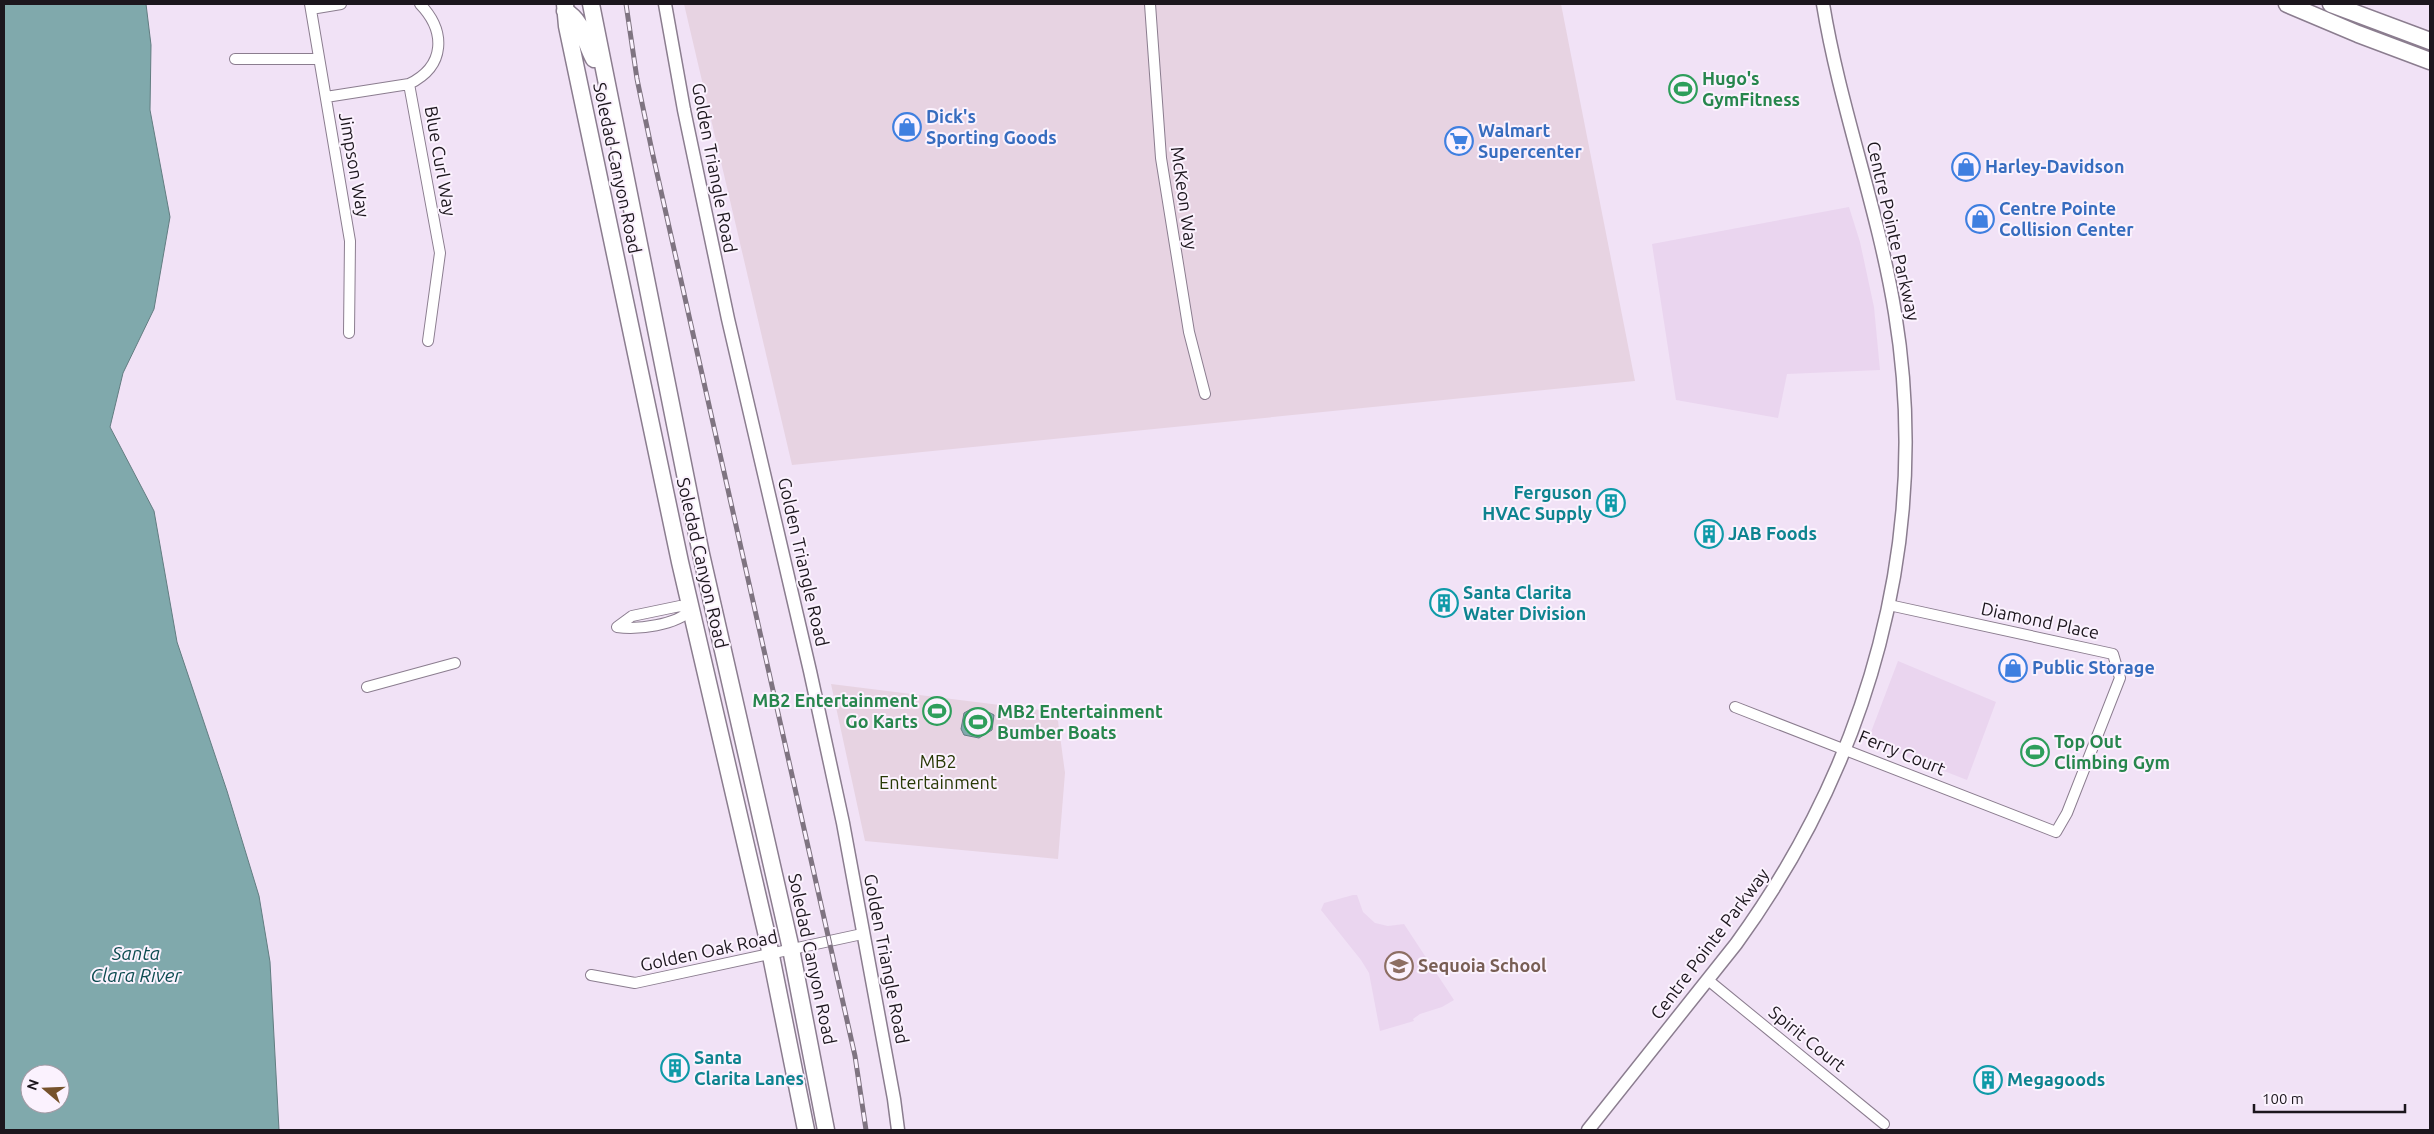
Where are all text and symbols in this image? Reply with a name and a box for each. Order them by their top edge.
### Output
place label: Hugo's GymFitness [1702,68,1800,109]
sports icon: Hugo's GymFitness [1668,74,1698,104]
street label: Soledad Canyon Road [590,80,646,255]
street label: Golden Triangle Road [689,81,741,255]
street label: Blue Curl Way [421,104,461,218]
place label: Dick's Sporting Goods [926,106,1057,147]
street label: Jimpson Way [336,111,374,219]
shop icon: Dick's Sporting Goods [892,112,922,142]
place label: Walmart Supercenter [1478,120,1582,161]
supermarket icon: Walmart Supercenter [1444,126,1474,156]
street label: Centre Pointe Parkway [1864,139,1924,323]
street label: McKeon Way [1168,145,1202,251]
shop icon: Harley-Davidson [1951,152,1981,182]
place label: Harley-Davidson [1985,156,2124,176]
place label: Centre Pointe Collision Center [1999,198,2134,239]
shop icon: Centre Pointe Collision Center [1965,204,1995,234]
street label: Soledad Canyon Road [674,475,732,650]
street label: Golden Triangle Road [775,475,833,648]
place label: Ferguson HVAC Supply [1482,482,1592,523]
building icon: Ferguson HVAC Supply [1596,488,1626,518]
building icon: JAB Foods [1694,519,1724,549]
place label: JAB Foods [1728,523,1817,543]
place label: Santa Clarita Water Division [1463,582,1586,623]
building icon: Santa Clarita Water Division [1429,588,1459,618]
street label: Diamond Place [1979,598,2101,642]
shop icon: Public Storage [1998,653,2028,683]
place label: Public Storage [2032,657,2155,677]
place label: MB2 Entertainment Go Karts [752,690,918,731]
sports icon: MB2 Entertainment Go Karts [922,696,952,726]
place label: MB2 Entertainment Bumber Boats [997,701,1163,742]
sports icon: MB2 Entertainment Bumber Boats [963,707,993,737]
street label: Ferry Court [1856,726,1949,779]
place label: Top Out Climbing Gym [2054,731,2170,772]
sports icon: Top Out Climbing Gym [2020,737,2050,767]
park label: MB2 Entertainment [879,751,997,792]
street label: Centre Pointe Parkway [1646,864,1773,1023]
street label: Soledad Canyon Road [785,871,841,1046]
street label: Golden Triangle Road [861,872,913,1046]
street label: Golden Oak Road [638,926,779,974]
water label: Santa Clara River [90,942,182,986]
school or university icon: Sequoia School [1384,951,1414,981]
place label: Sequoia School [1418,955,1547,975]
street label: Spirit Court [1765,1001,1850,1075]
place label: Santa Clarita Lanes [694,1047,804,1088]
building icon: Santa Clarita Lanes [660,1053,690,1083]
north arrow [20,1064,70,1114]
building icon: Megagoods [1973,1065,2003,1095]
place label: Megagoods [2007,1069,2105,1089]
text: N [23,1077,42,1092]
scale bar [2254,1082,2405,1114]
text: 100 m [2262,1090,2304,1107]

